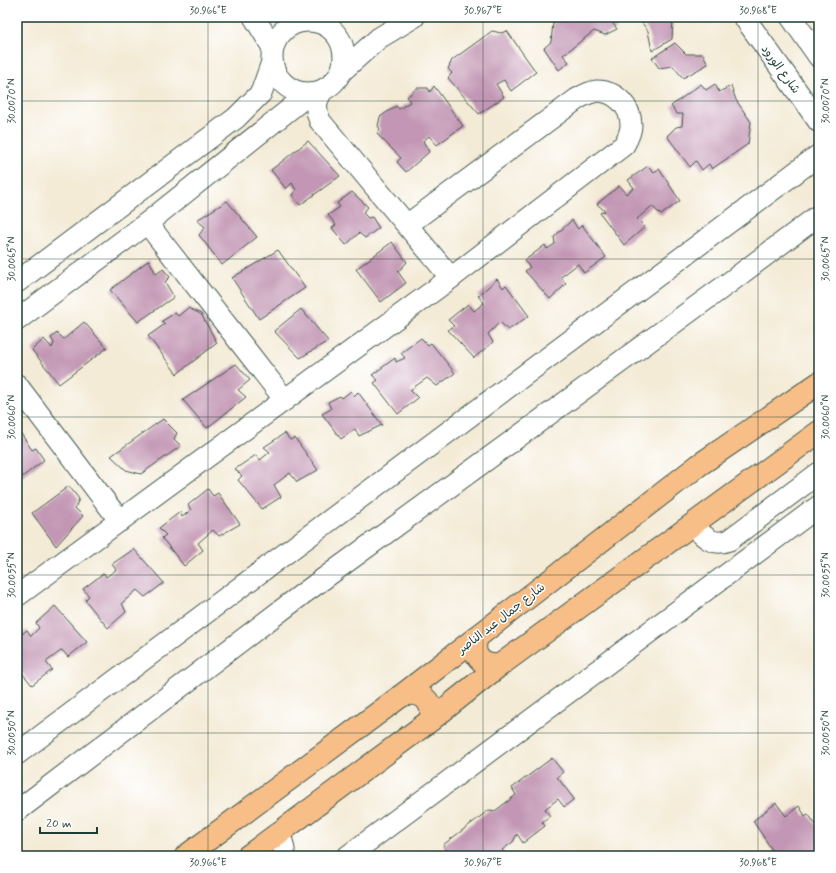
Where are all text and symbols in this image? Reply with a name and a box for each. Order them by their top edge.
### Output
text: 30.966°E [190,4,227,18]
text: 30.967°E [464,4,502,18]
text: 30.968°E [739,4,777,18]
street label: شارع الورود [757,42,803,97]
text: 30.0070°N [5,78,19,124]
text: 30.0070°N [819,78,833,124]
text: 30.0065°N [5,236,19,281]
text: 30.0065°N [819,236,833,281]
text: 30.0060°N [5,395,19,439]
text: 30.0060°N [819,395,833,439]
text: 30.0055°N [5,552,19,598]
text: 30.0055°N [819,552,833,598]
street label: شارع جمال عبد الناصر [454,580,549,659]
text: 30.0050°N [5,710,19,756]
text: 30.0050°N [819,710,833,756]
scale bar [40,809,97,835]
text: 20 m [46,816,72,832]
text: 30.966°E [190,856,227,870]
text: 30.967°E [464,856,502,870]
text: 30.968°E [739,856,777,870]

